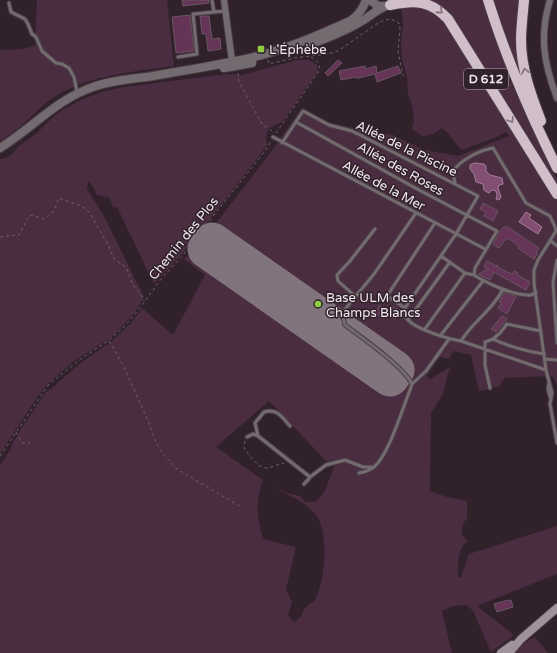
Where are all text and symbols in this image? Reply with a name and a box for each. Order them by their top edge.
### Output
one-way arrow [435,7,443,14]
place label: L'Éphèbe [269,42,327,58]
marker: L'Éphèbe [256,44,266,54]
one-way arrow [521,68,530,74]
road number: D 612 [464,69,508,89]
one-way arrow [506,116,514,123]
street label: Allée de la Piscine [353,117,460,180]
street label: Allée des Roses [354,139,447,199]
street label: Allée de la Mer [339,157,428,214]
street label: Chemin des Plos [145,194,222,283]
place label: Base ULM des Champs Blancs [326,290,421,321]
marker: Base ULM des Champs Blancs [313,299,323,309]

